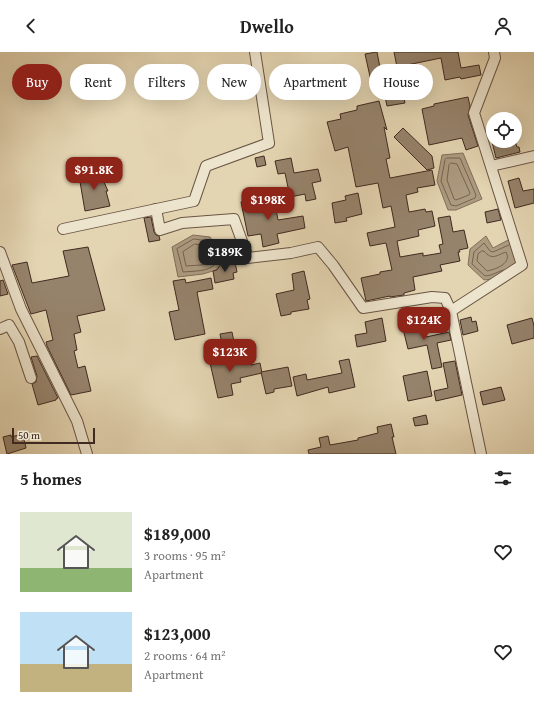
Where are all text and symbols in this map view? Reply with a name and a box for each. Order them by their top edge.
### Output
text: Dwello [240,13,294,40]
icon: back [20,15,42,37]
icon: person [492,15,514,37]
chip: Buy [12,64,62,100]
chip: Rent [70,64,126,100]
chip: Filters [134,64,199,100]
chip: New [207,64,261,100]
chip: Apartment [269,64,361,100]
chip: House [369,64,433,100]
map controls [486,112,522,148]
button: locate [486,112,522,148]
pin: $91.8K [61,157,127,191]
text: $91.8K [75,160,113,179]
pin: $198K [240,187,296,221]
text: $198K [250,190,286,209]
pin: $189K [197,239,253,273]
text: $189K [207,242,243,261]
pin: $124K [396,307,452,341]
text: $124K [406,310,442,329]
pin: $123K [202,339,258,373]
text: $123K [212,342,248,361]
scale bar [12,426,95,445]
text: 50 m [18,427,40,443]
text: 5 homes [20,466,82,491]
icon: filters [492,467,514,489]
text: $189,000 [144,521,210,546]
icon: home [52,528,100,576]
icon: heart [492,541,514,563]
text: 3 rooms · 95 m² [144,546,226,565]
text: Apartment [144,565,204,584]
text: $123,000 [144,621,210,646]
icon: home [52,628,100,676]
icon: heart [492,641,514,663]
text: 2 rooms · 64 m² [144,646,226,665]
text: Apartment [144,665,204,684]

